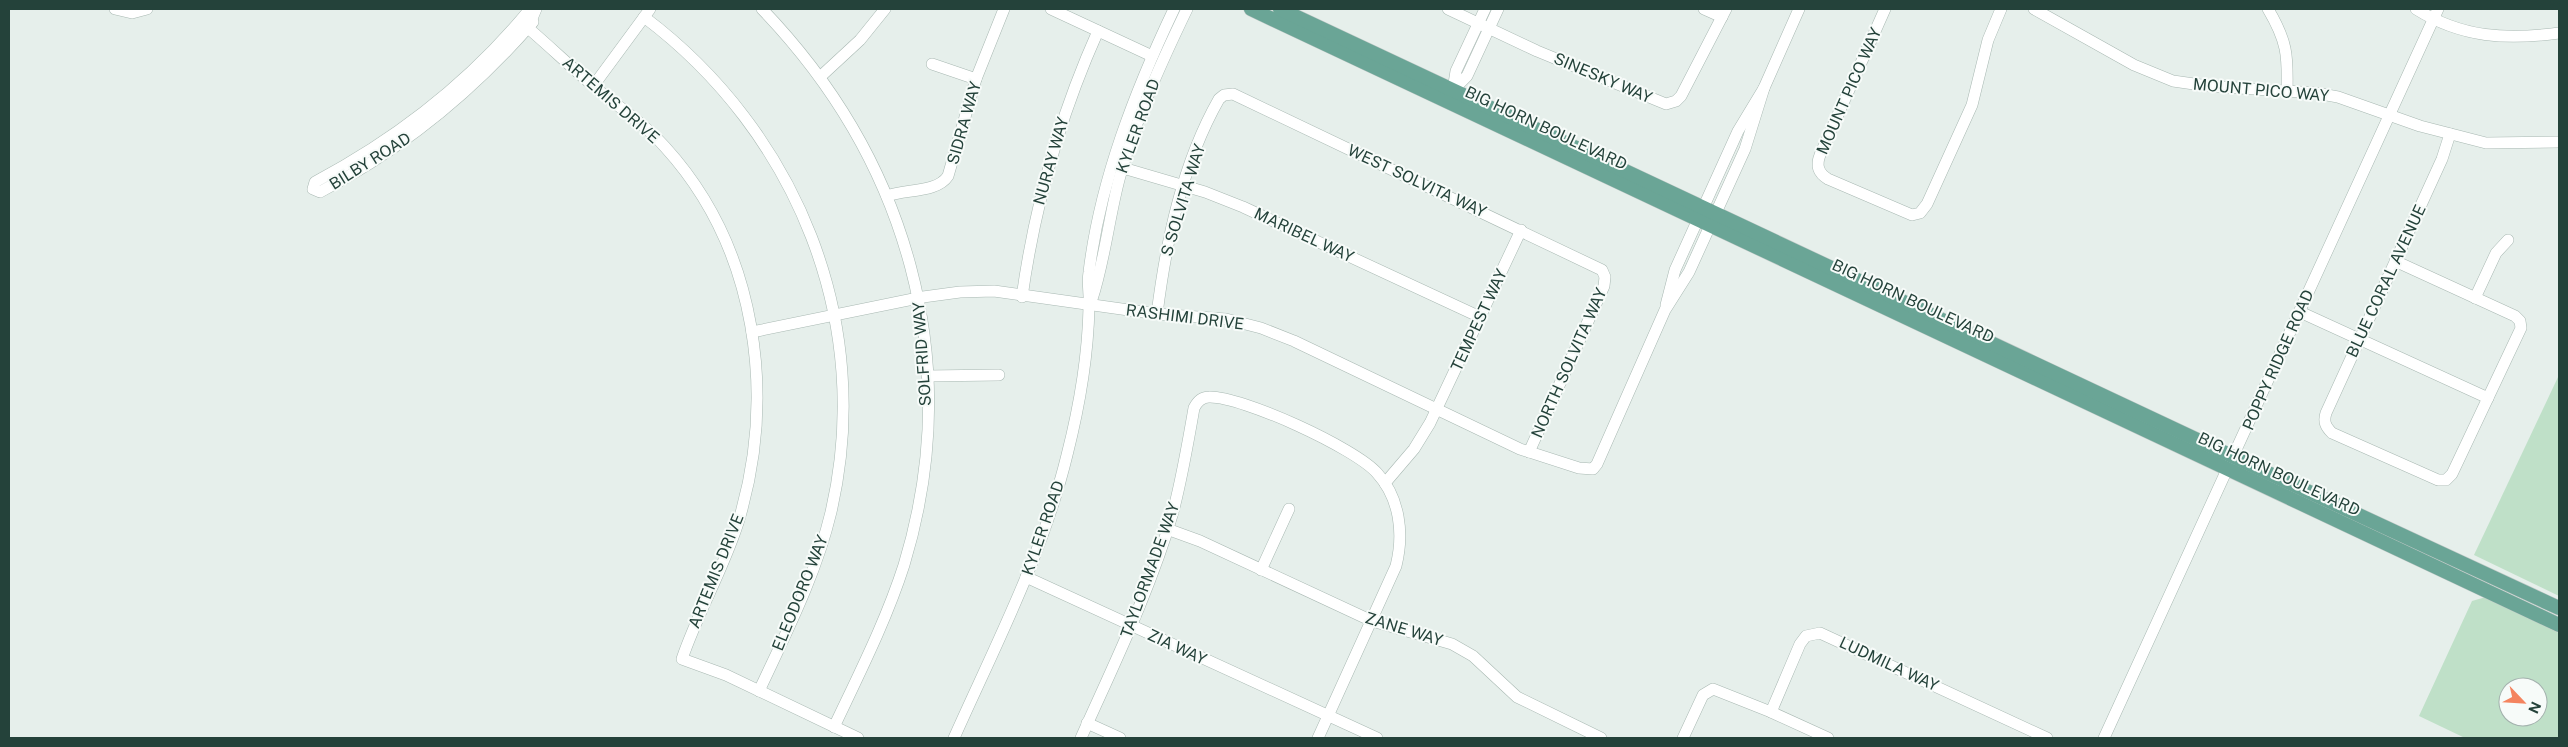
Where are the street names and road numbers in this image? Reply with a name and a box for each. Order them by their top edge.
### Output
street label: MOUNT PICO WAY [1813,24,1886,157]
street label: SINESKY WAY [1551,49,1655,107]
street label: ARTEMIS DRIVE [559,53,663,147]
street label: MOUNT PICO WAY [2192,75,2330,105]
street label: KYLER ROAD [1112,76,1164,176]
street label: SIDRA WAY [943,79,985,167]
street label: BIG HORN BOULEVARD [1462,82,1630,174]
street label: NURAY WAY [1029,115,1073,207]
street label: BILBY ROAD [326,128,414,194]
street label: WEST SOLVITA WAY [1345,140,1490,222]
street label: S SOLVITA WAY [1157,141,1209,259]
street label: BLUE CORAL AVENUE [2342,202,2430,360]
street label: MARIBEL WAY [1251,204,1357,267]
street label: BIG HORN BOULEVARD [1829,255,1997,347]
street label: TEMPEST WAY [1447,266,1511,374]
street label: NORTH SOLVITA WAY [1527,285,1611,441]
street label: POPPY RIDGE ROAD [2238,287,2318,433]
street label: RASHIMI DRIVE [1125,300,1245,334]
street label: SOLFRID WAY [909,301,935,407]
street label: BIG HORN BOULEVARD [2195,428,2363,520]
street label: KYLER ROAD [1018,478,1068,578]
street label: TAYLORMADE WAY [1117,499,1183,640]
street label: ARTEMIS DRIVE [684,511,748,631]
street label: ELEODORO WAY [768,532,832,654]
street label: ZANE WAY [1363,608,1446,650]
street label: ZIA WAY [1144,625,1210,669]
street label: LUDMILA WAY [1836,633,1942,695]

